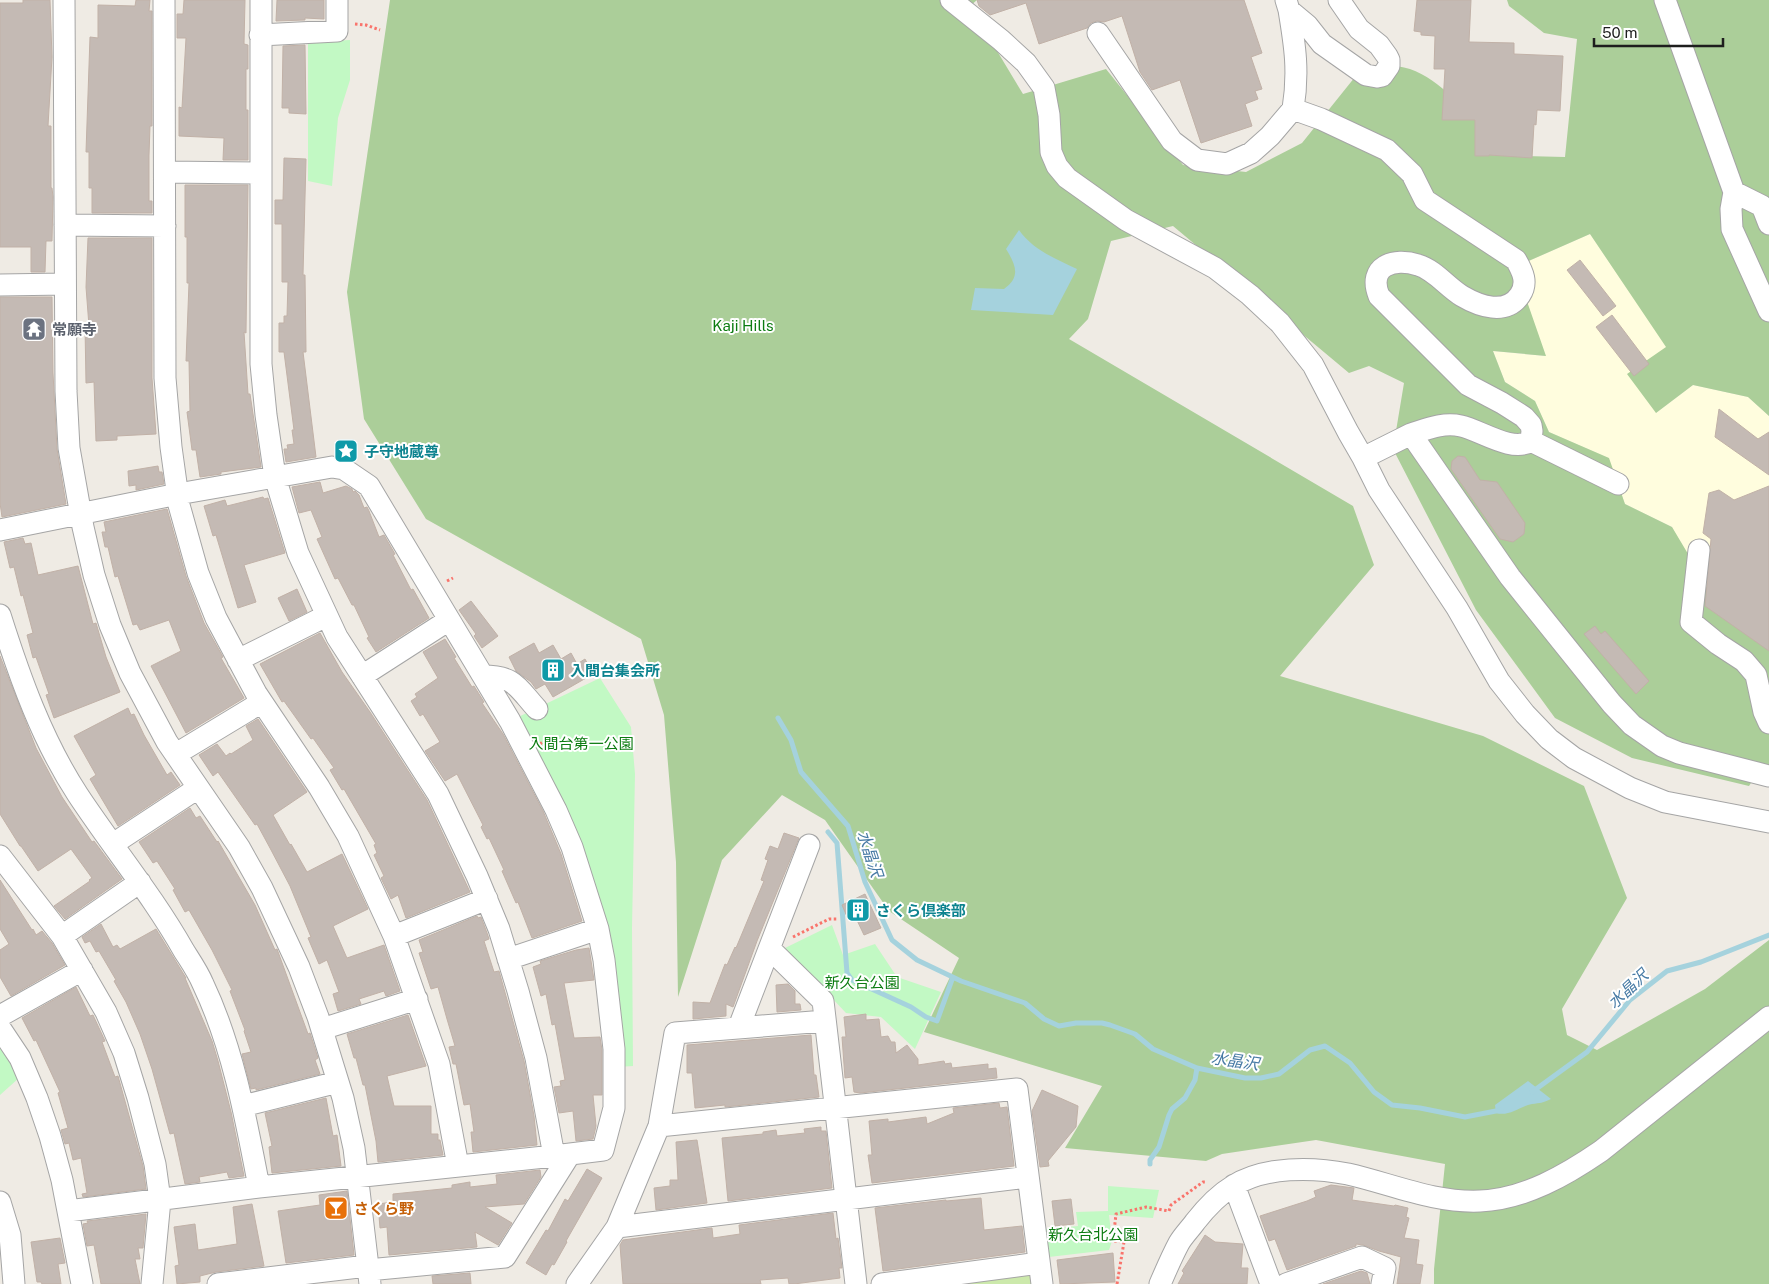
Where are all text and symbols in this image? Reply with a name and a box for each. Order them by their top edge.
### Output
scale bar [1594,15,1723,47]
text: 50 m [1602,24,1637,41]
temple icon: 常願寺 [21,316,47,342]
park label: Kaji Hills [712,317,774,334]
place label: 常願寺 [52,321,97,338]
place icon: 子守地蔵尊 [333,438,359,464]
place label: 子守地蔵尊 [364,443,439,460]
building icon: 入間台集会所 [540,657,566,683]
place label: 入間台集会所 [570,662,660,679]
park label: 入間台第一公園 [528,735,634,752]
water label: 水晶沢 [854,828,887,882]
building icon: さくら倶楽部 [845,897,871,923]
place label: さくら倶楽部 [876,902,966,919]
water label: 水晶沢 [1604,964,1653,1012]
park label: 新久台公園 [824,974,900,991]
water label: 水晶沢 [1210,1048,1262,1074]
bar icon: さくら野 [323,1195,349,1221]
place label: さくら野 [354,1200,414,1217]
park label: 新久台北公園 [1048,1226,1138,1243]

